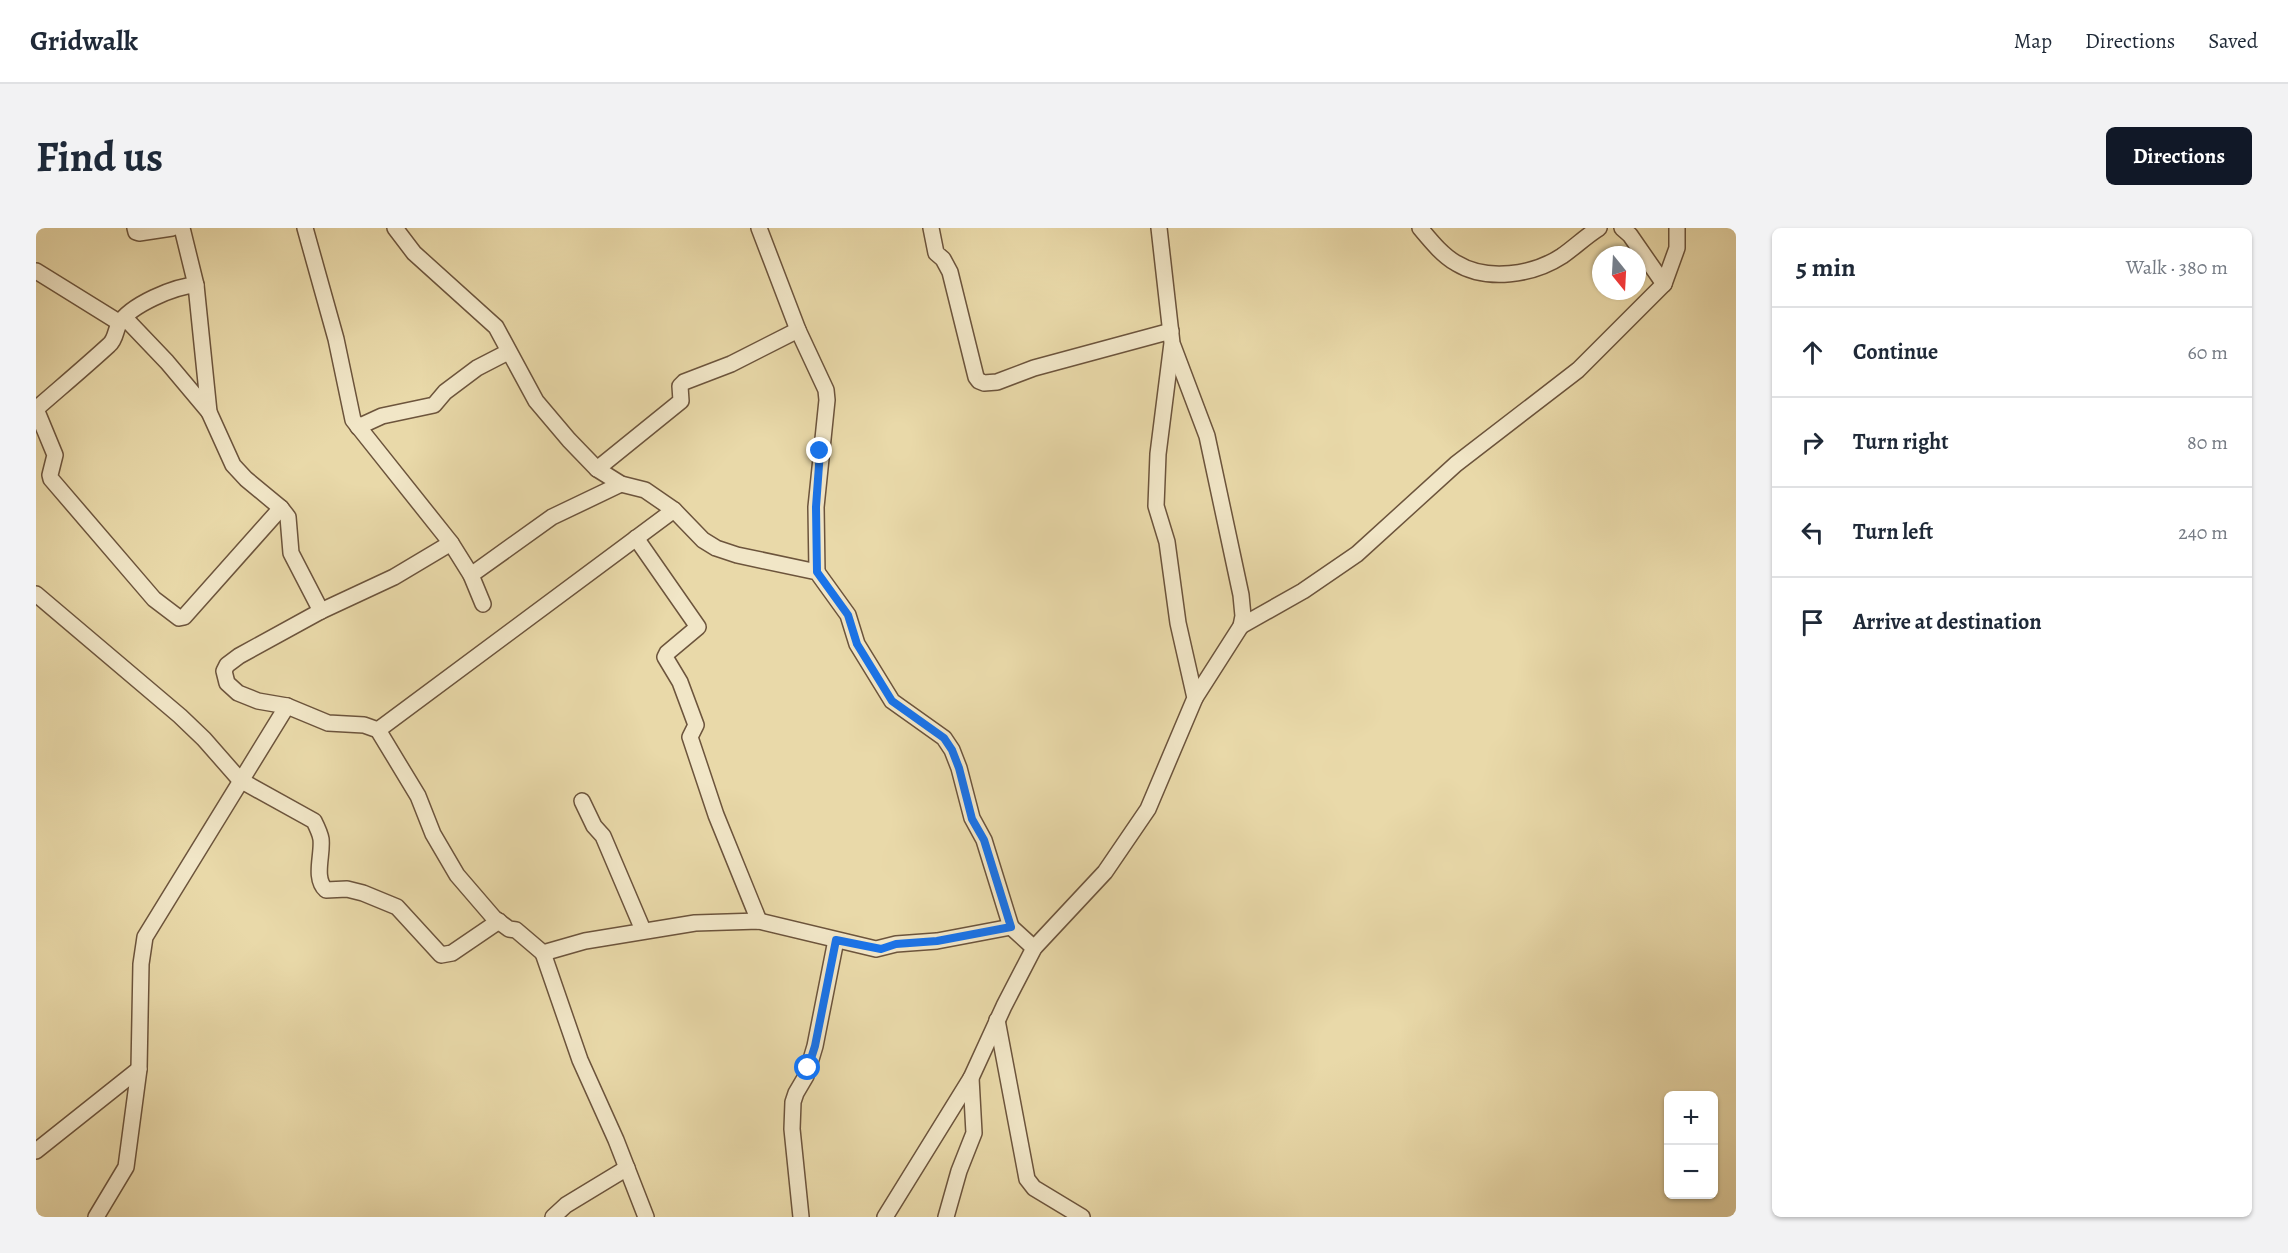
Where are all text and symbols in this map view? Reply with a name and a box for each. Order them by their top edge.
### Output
text: Gridwalk [30,22,138,60]
text: Map [2014,27,2052,55]
text: Directions [2085,27,2175,55]
text: Saved [2208,27,2258,55]
button: Directions [2106,127,2252,185]
text: Find us [36,128,163,185]
north arrow [1592,246,1646,300]
text: 5 min [1796,250,1856,285]
text: Walk · 380 m [2126,254,2228,281]
icon: ahead [1796,336,1829,369]
text: Continue [1853,337,1938,367]
text: 60 m [2188,339,2228,366]
icon: right [1796,426,1829,459]
text: Turn right [1853,427,1949,457]
text: 80 m [2187,429,2228,456]
route end [806,437,832,463]
icon: left [1796,516,1829,549]
text: Turn left [1853,517,1933,547]
text: 240 m [2178,519,2228,546]
icon: arrive [1796,606,1829,639]
text: Arrive at destination [1853,607,2042,637]
route start [794,1054,820,1080]
map controls [1664,1091,1718,1199]
button: + [1664,1091,1718,1145]
button: − [1664,1145,1718,1199]

